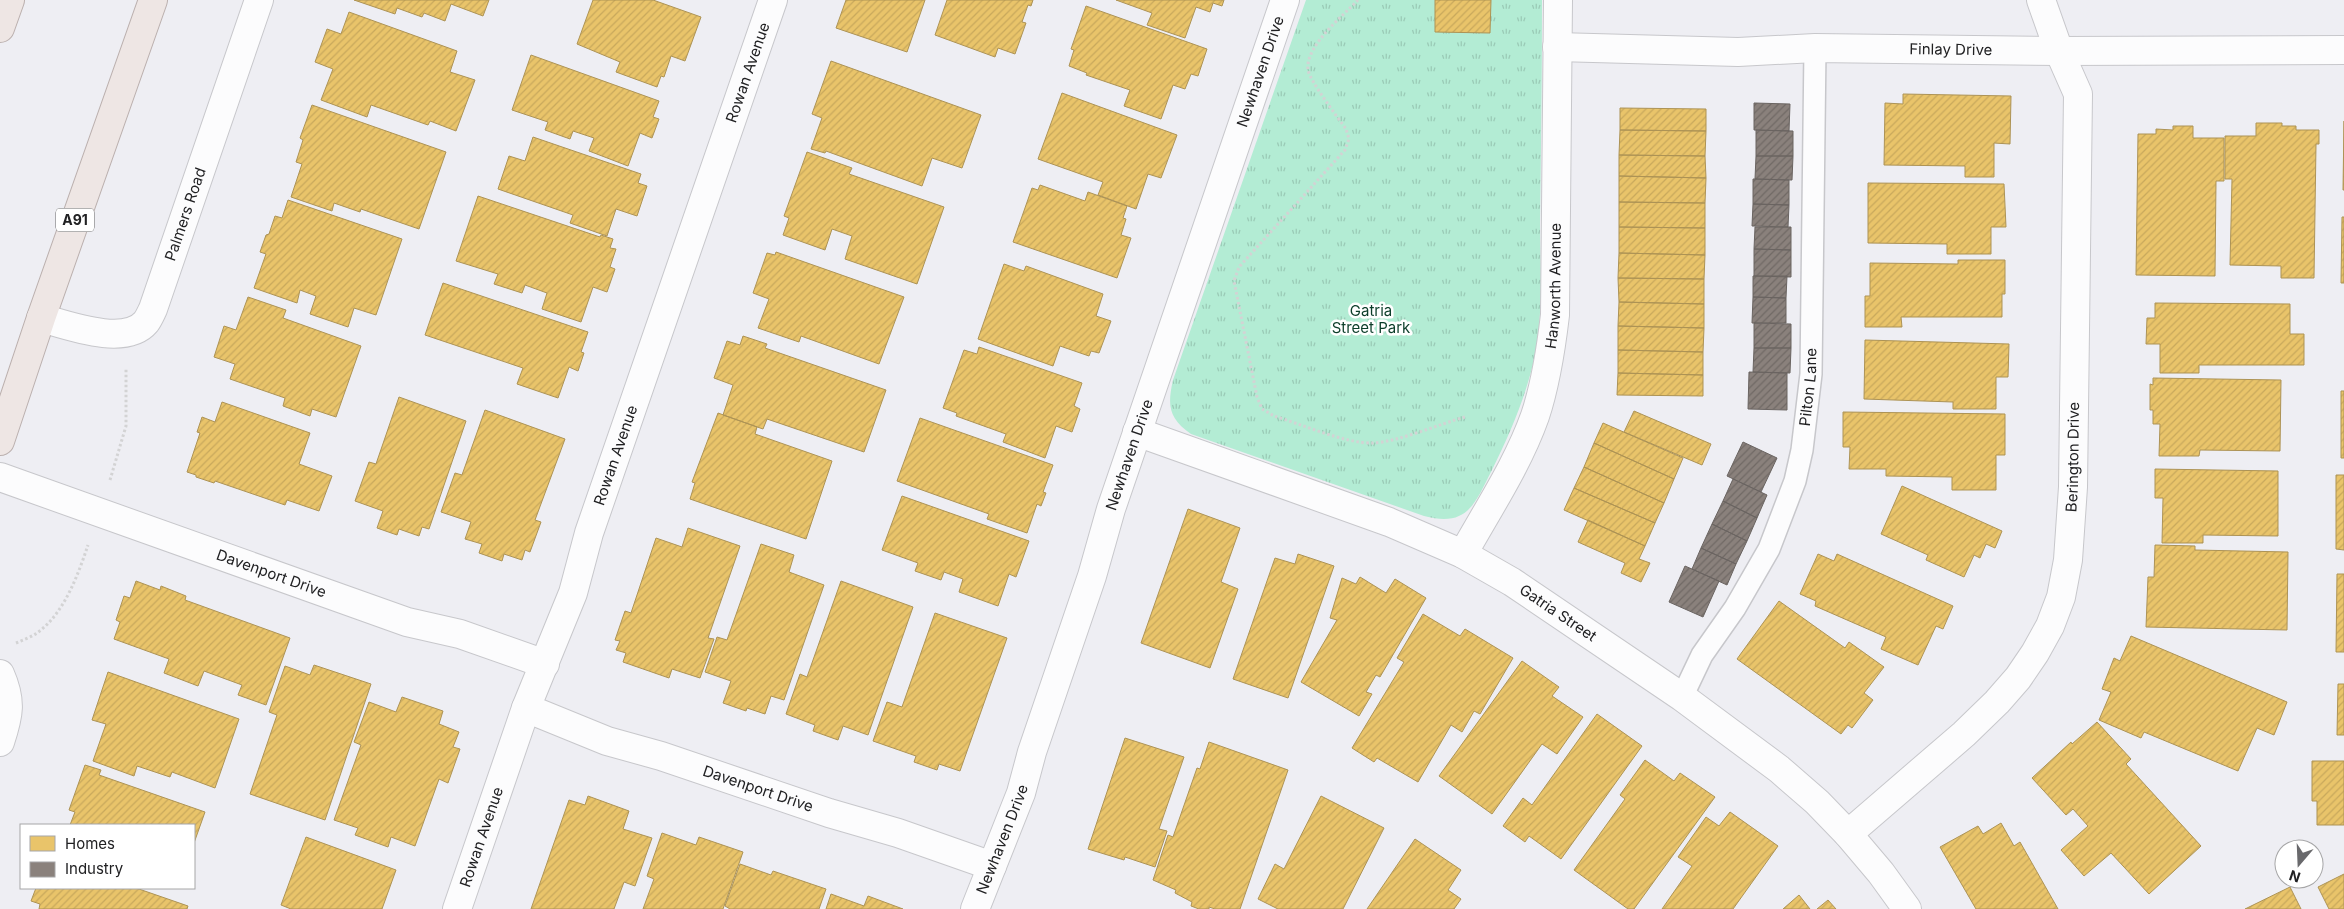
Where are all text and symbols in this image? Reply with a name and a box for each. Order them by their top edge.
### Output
street label: Newhaven Drive [1232,13,1288,130]
street label: Rowan Avenue [721,20,774,125]
street label: Finlay Drive [1909,39,1992,59]
street label: Palmers Road [160,165,210,263]
road number: A91 [56,208,94,232]
street label: Hanworth Avenue [1541,223,1565,350]
park label: Gatria Street Park [1332,301,1411,337]
street label: Pilton Lane [1795,348,1820,427]
street label: Newhaven Drive [1101,397,1157,513]
street label: Berington Drive [2061,402,2083,513]
street label: Rowan Avenue [589,403,641,508]
street label: Davenport Drive [214,545,329,601]
street label: Gatria Street [1516,580,1600,645]
street label: Davenport Drive [701,761,816,816]
street label: Newhaven Drive [972,782,1032,897]
street label: Rowan Avenue [455,784,507,890]
legend [20,824,195,889]
text: Homes [65,834,115,853]
north arrow [2274,839,2324,889]
text: Industry [65,859,124,878]
text: N [2287,867,2302,887]

